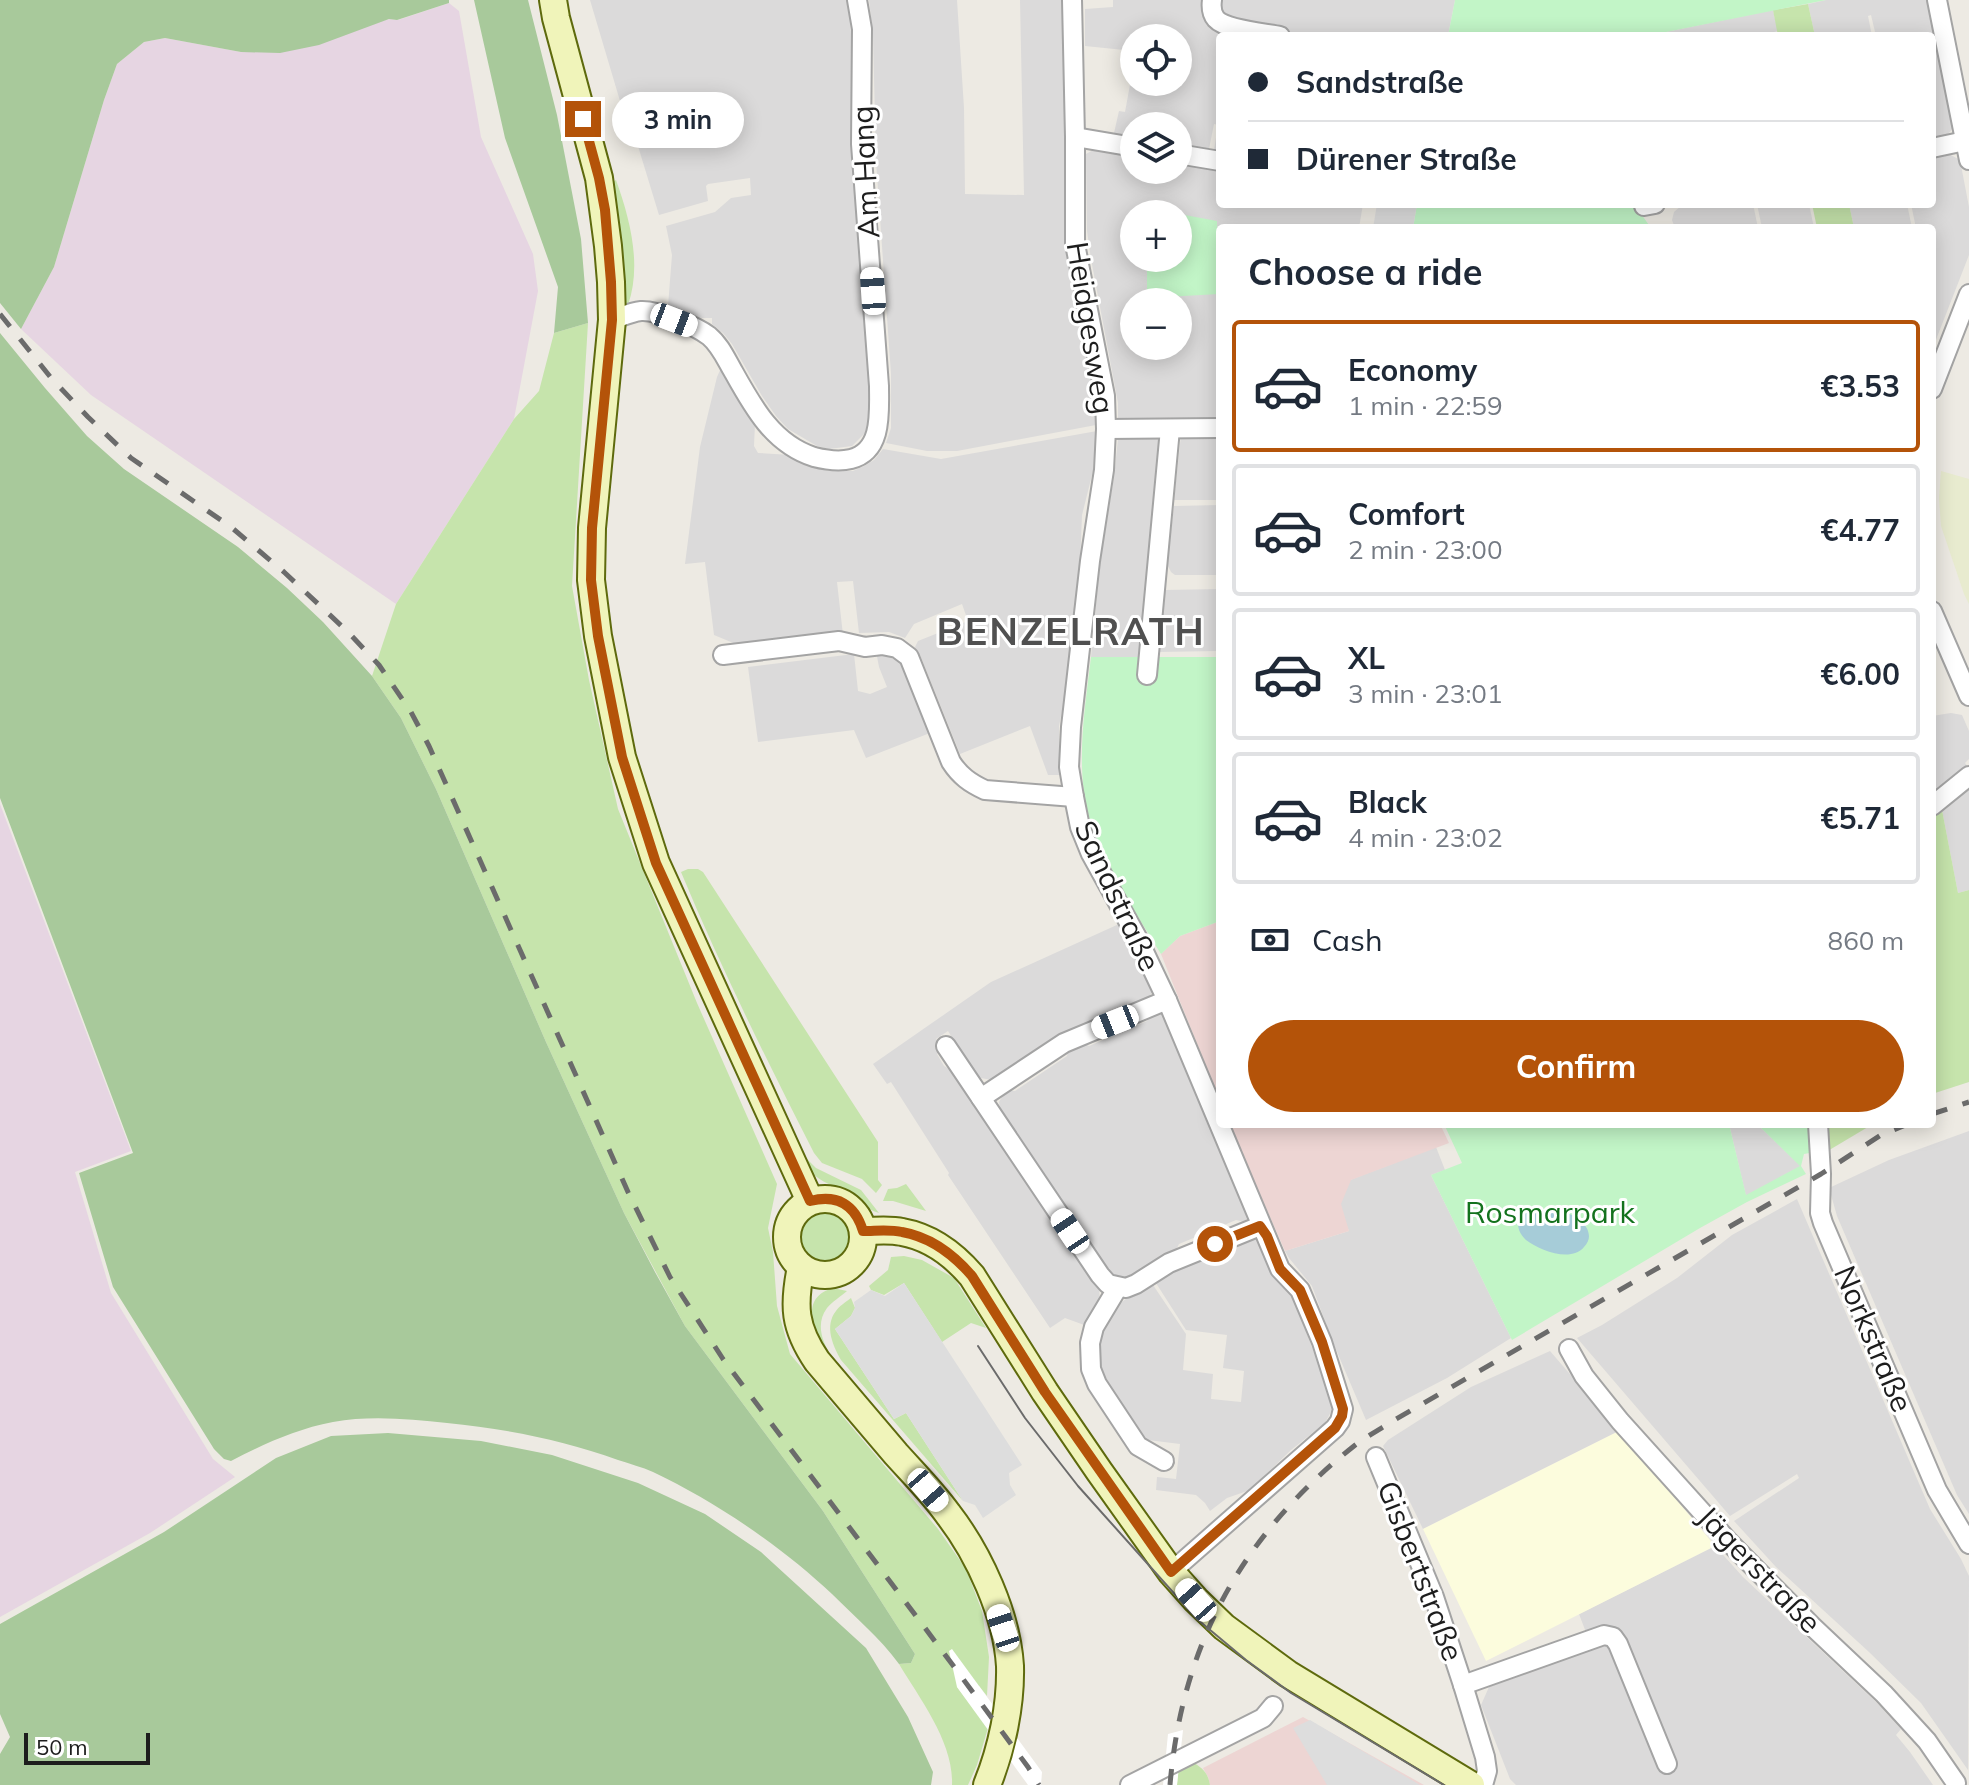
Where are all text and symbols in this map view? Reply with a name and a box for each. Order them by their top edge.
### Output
map controls [1120,24,1192,360]
button: locate [1120,24,1192,96]
text: Sandstraße [1296,63,1464,101]
callout: 3 min [611,91,743,147]
route end [565,101,601,137]
text: 3 min [644,103,712,136]
street label: Am Hang [843,105,887,239]
button: layers [1120,112,1192,184]
text: Dürener Straße [1296,140,1517,178]
button: + [1120,200,1192,272]
street label: Heidgesweg [1059,239,1123,417]
text: Choose a ride [1248,249,1482,294]
car [859,266,887,316]
button: − [1120,288,1192,360]
car [647,300,701,340]
icon: car [1252,350,1324,422]
text: Economy [1348,351,1477,389]
text: €3.53 [1821,367,1900,405]
text: 1 min · 22:59 [1348,389,1503,422]
icon: car [1252,494,1324,566]
text: Comfort [1348,495,1465,533]
text: €4.77 [1821,511,1900,549]
text: 2 min · 23:00 [1348,533,1503,566]
district label: BENZELRATH [936,607,1206,655]
icon: car [1252,638,1324,710]
text: XL [1348,639,1385,677]
text: €6.00 [1821,655,1900,693]
text: 3 min · 23:01 [1348,677,1503,710]
icon: car [1252,782,1324,854]
text: Black [1348,783,1427,821]
text: €5.71 [1821,799,1900,837]
street label: Sandstraße [1067,814,1169,977]
text: 4 min · 23:02 [1348,821,1503,854]
icon: cash [1248,918,1292,962]
text: Cash [1312,921,1383,959]
text: 860 m [1828,924,1904,957]
car [1088,1002,1142,1042]
button: Confirm [1248,1020,1904,1112]
park label: Rosmarpark [1465,1193,1636,1231]
car [1047,1204,1093,1258]
route start [1197,1226,1233,1262]
street label: Norkstraße [1826,1260,1922,1417]
car [903,1464,953,1516]
street label: Gisbertstraße [1369,1475,1473,1666]
street label: Jägerstraße [1690,1498,1830,1641]
car [1171,1574,1221,1626]
car [984,1601,1022,1655]
scale bar [24,1729,150,1765]
text: 50 m [36,1733,87,1761]

